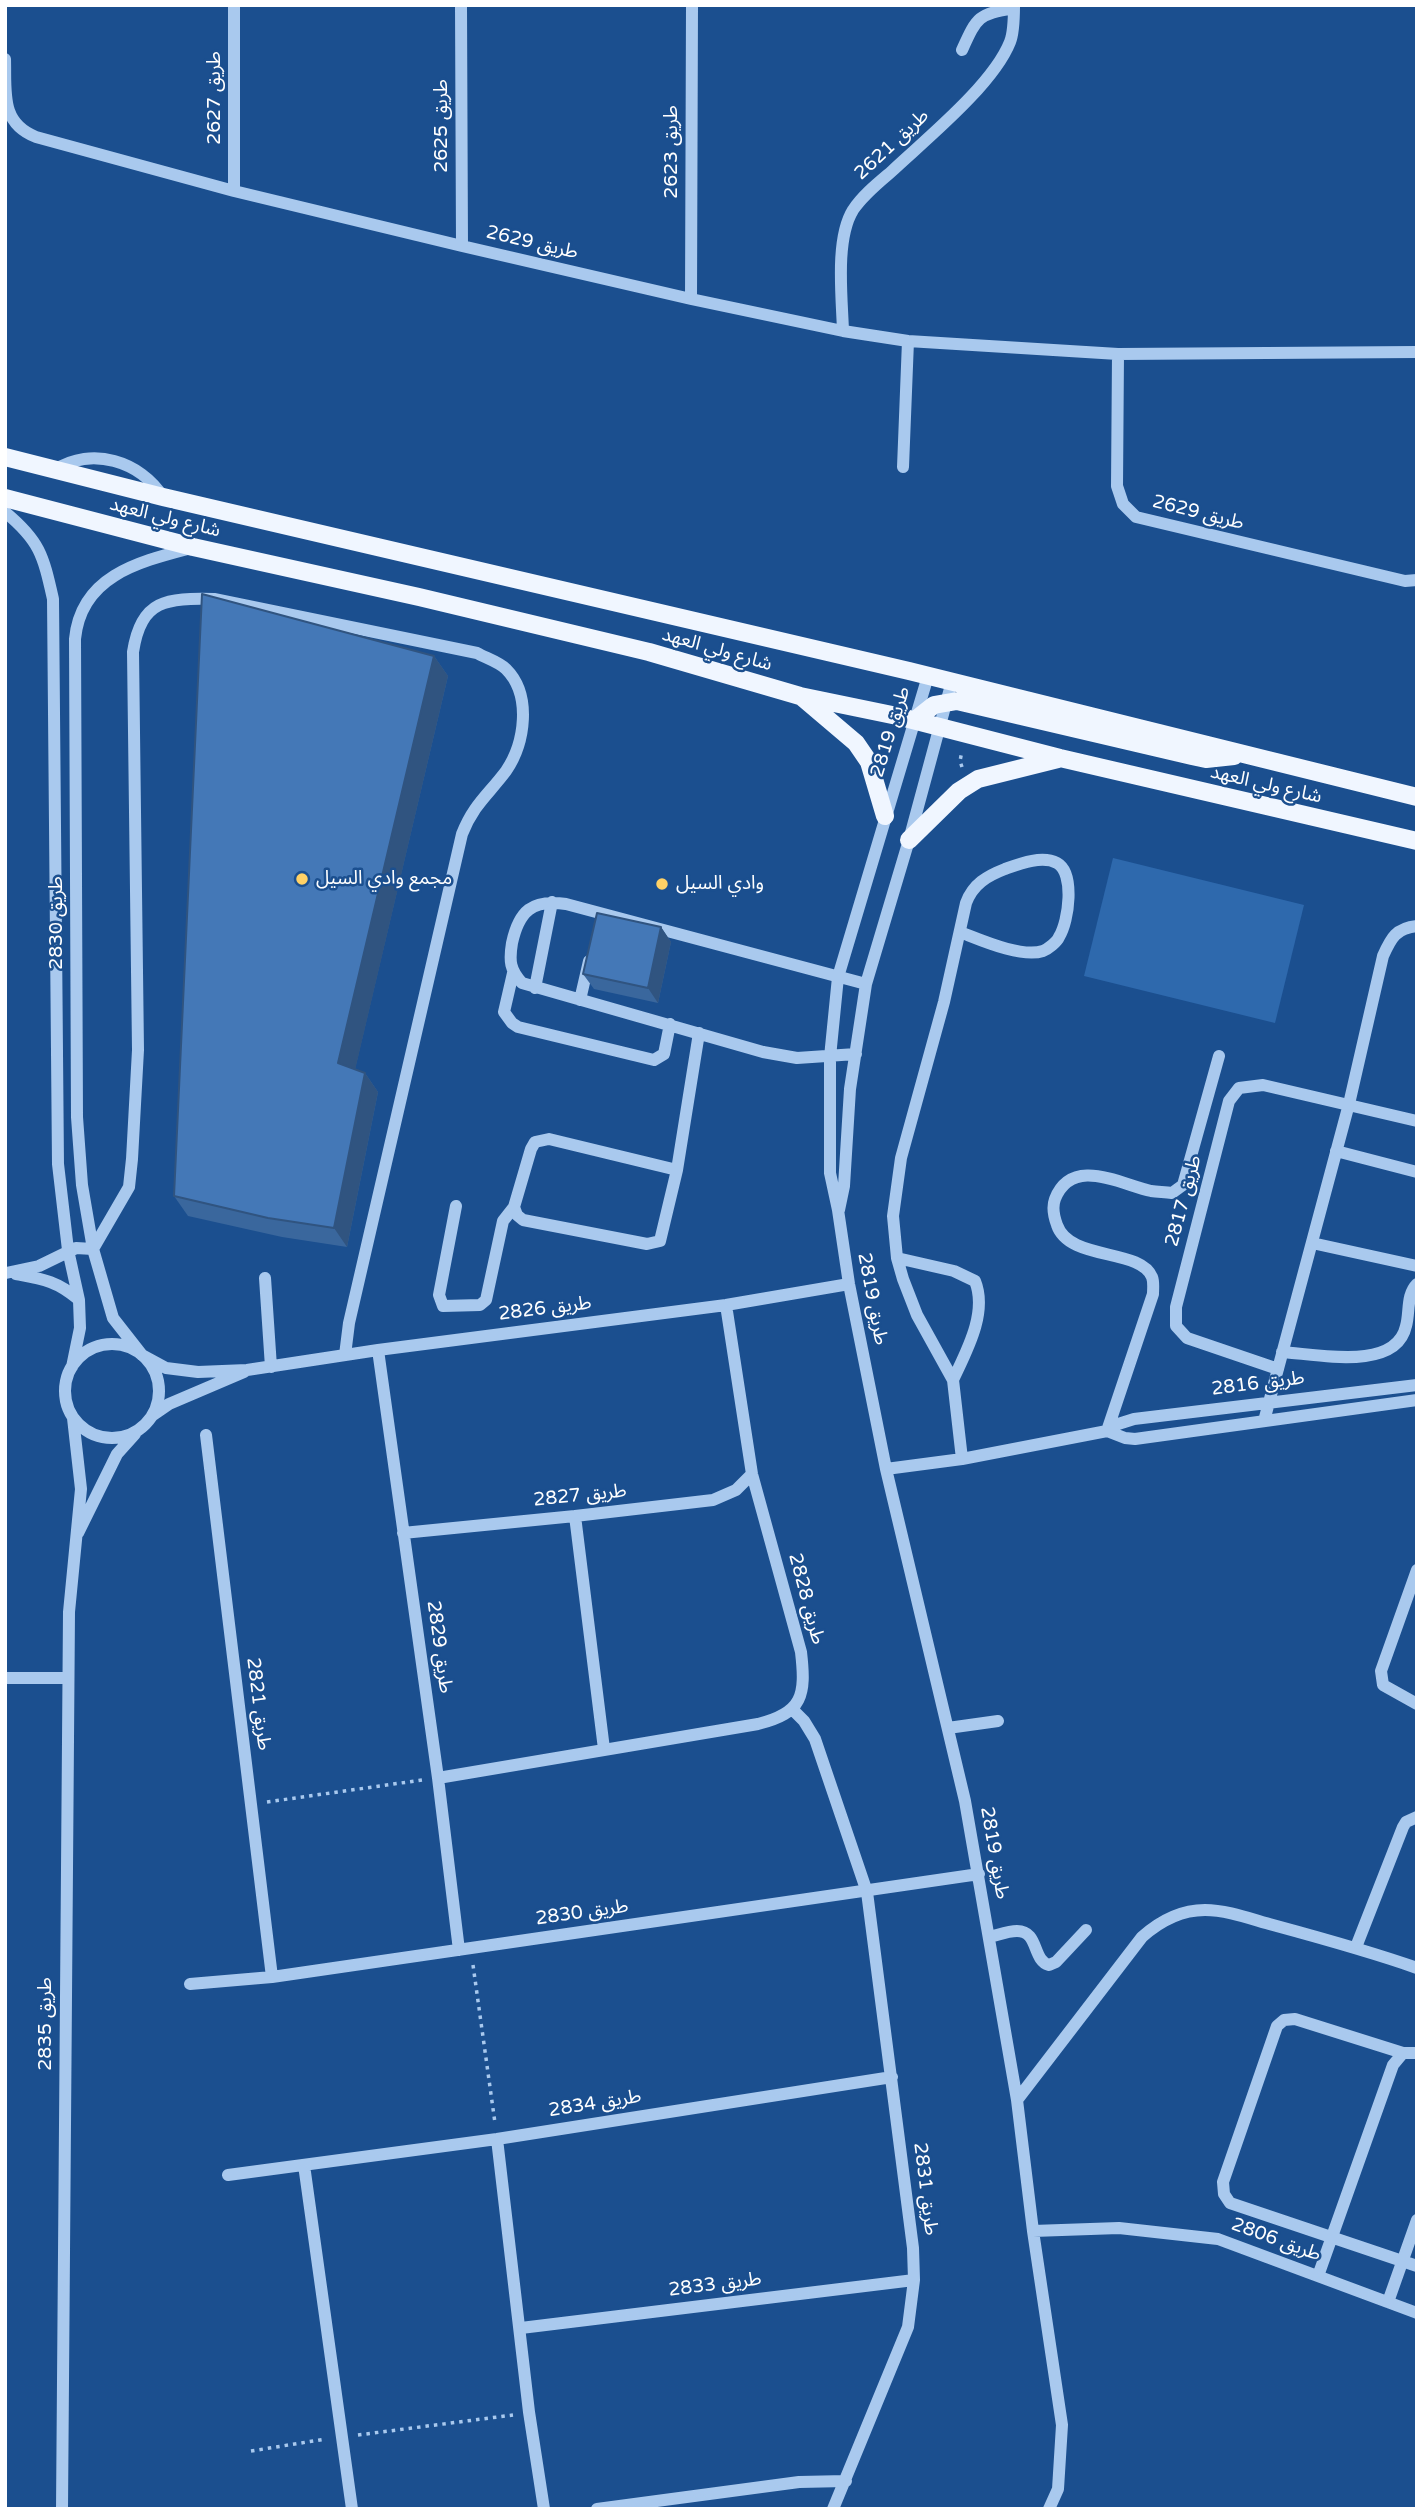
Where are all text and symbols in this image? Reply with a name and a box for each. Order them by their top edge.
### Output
street label: طريق 2627 [204,51,226,145]
street label: طريق 2625 [431,79,453,173]
street label: طريق 2623 [661,105,683,199]
street label: طريق 2621 [850,105,934,185]
street label: طريق 2629 [484,221,580,265]
street label: طريق 2629 [1150,491,1246,535]
street label: شارع ولي العهد [107,493,223,543]
street label: شارع ولي العهد [659,623,775,677]
street label: طريق 2819 [866,684,916,780]
street label: شارع ولي العهد [1208,761,1324,809]
place label: مجمع وادي السيل [316,868,452,890]
marker: مجمع وادي السيل [294,871,310,887]
place label: وادي السيل [676,873,764,895]
street label: طريق 2830 [46,876,68,970]
marker: وادي السيل [654,876,670,892]
street label: طريق 2817 [1161,1153,1207,1249]
street label: طريق 2819 [852,1251,892,1347]
street label: طريق 2826 [497,1292,593,1326]
street label: طريق 2816 [1210,1367,1306,1401]
street label: طريق 2827 [532,1480,628,1512]
street label: طريق 2828 [783,1551,829,1647]
street label: طريق 2829 [421,1599,457,1695]
street label: طريق 2821 [241,1656,275,1752]
street label: طريق 2819 [975,1805,1013,1901]
street label: طريق 2830 [534,1895,630,1931]
street label: طريق 2835 [35,1977,57,2071]
street label: طريق 2834 [547,2085,643,2123]
street label: طريق 2831 [908,2141,942,2237]
street label: طريق 2806 [1228,2213,1324,2267]
street label: طريق 2833 [667,2268,763,2302]

